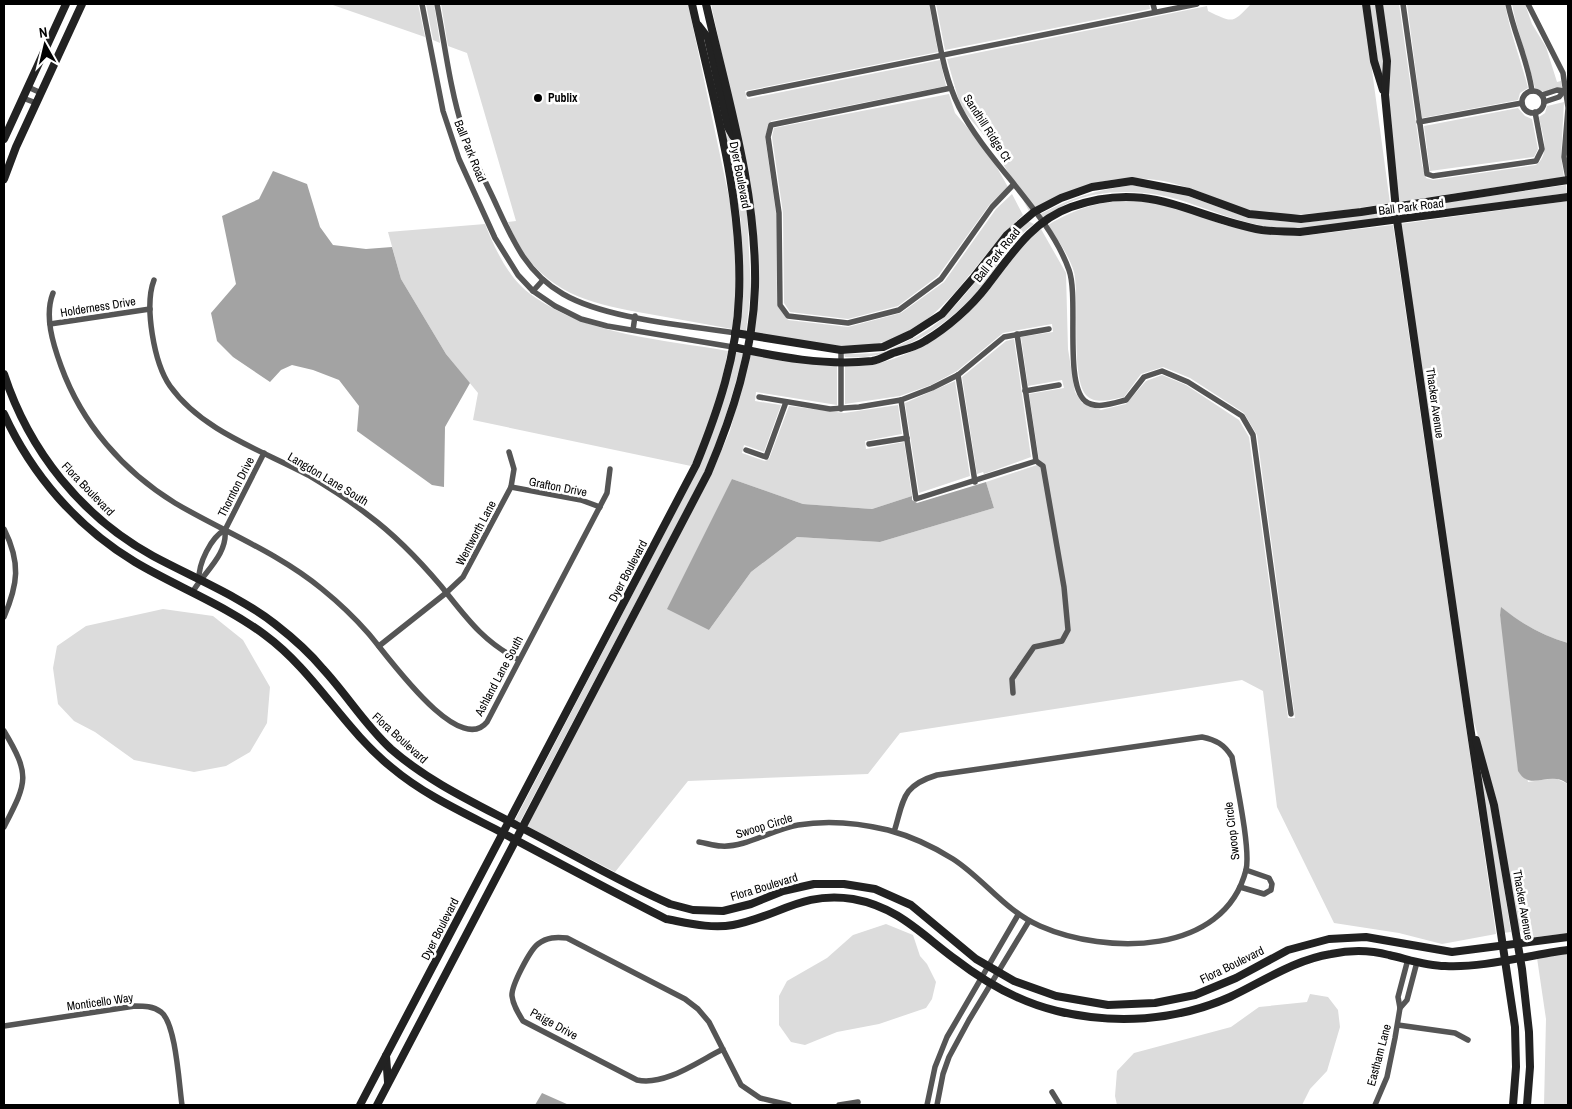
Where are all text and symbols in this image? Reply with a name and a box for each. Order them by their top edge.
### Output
north arrow [20,20,70,70]
text: N [38,23,49,42]
place label: Publix [548,90,578,106]
street label: Sandhill Ridge Ct [959,91,1015,165]
marker: Publix [532,92,544,104]
street label: Ball Park Road [450,118,490,184]
street label: Dyer Boulevard [726,140,754,210]
street label: Ball Park Road [1377,195,1445,219]
street label: Ball Park Road [970,224,1024,286]
street label: Holderness Drive [59,293,137,321]
street label: Thacker Avenue [1422,367,1448,439]
street label: Langdon Lane South [285,449,371,509]
street label: Thornton Drive [214,454,258,520]
street label: Flora Boulevard [58,458,118,520]
street label: Grafton Drive [527,474,589,500]
street label: Wentworth Lane [452,498,500,568]
street label: Dyer Boulevard [605,537,651,605]
street label: Ashland Lane South [471,633,527,720]
street label: Flora Boulevard [369,709,431,767]
street label: Swoop Circle [1220,801,1244,861]
street label: Swoop Circle [734,810,794,842]
street label: Flora Boulevard [728,869,800,905]
street label: Thacker Avenue [1509,869,1537,941]
street label: Dyer Boulevard [417,895,463,963]
street label: Flora Boulevard [1197,943,1267,987]
street label: Monticello Way [66,989,134,1015]
street label: Paige Drive [527,1004,581,1044]
street label: Eastham Lane [1363,1022,1395,1088]

